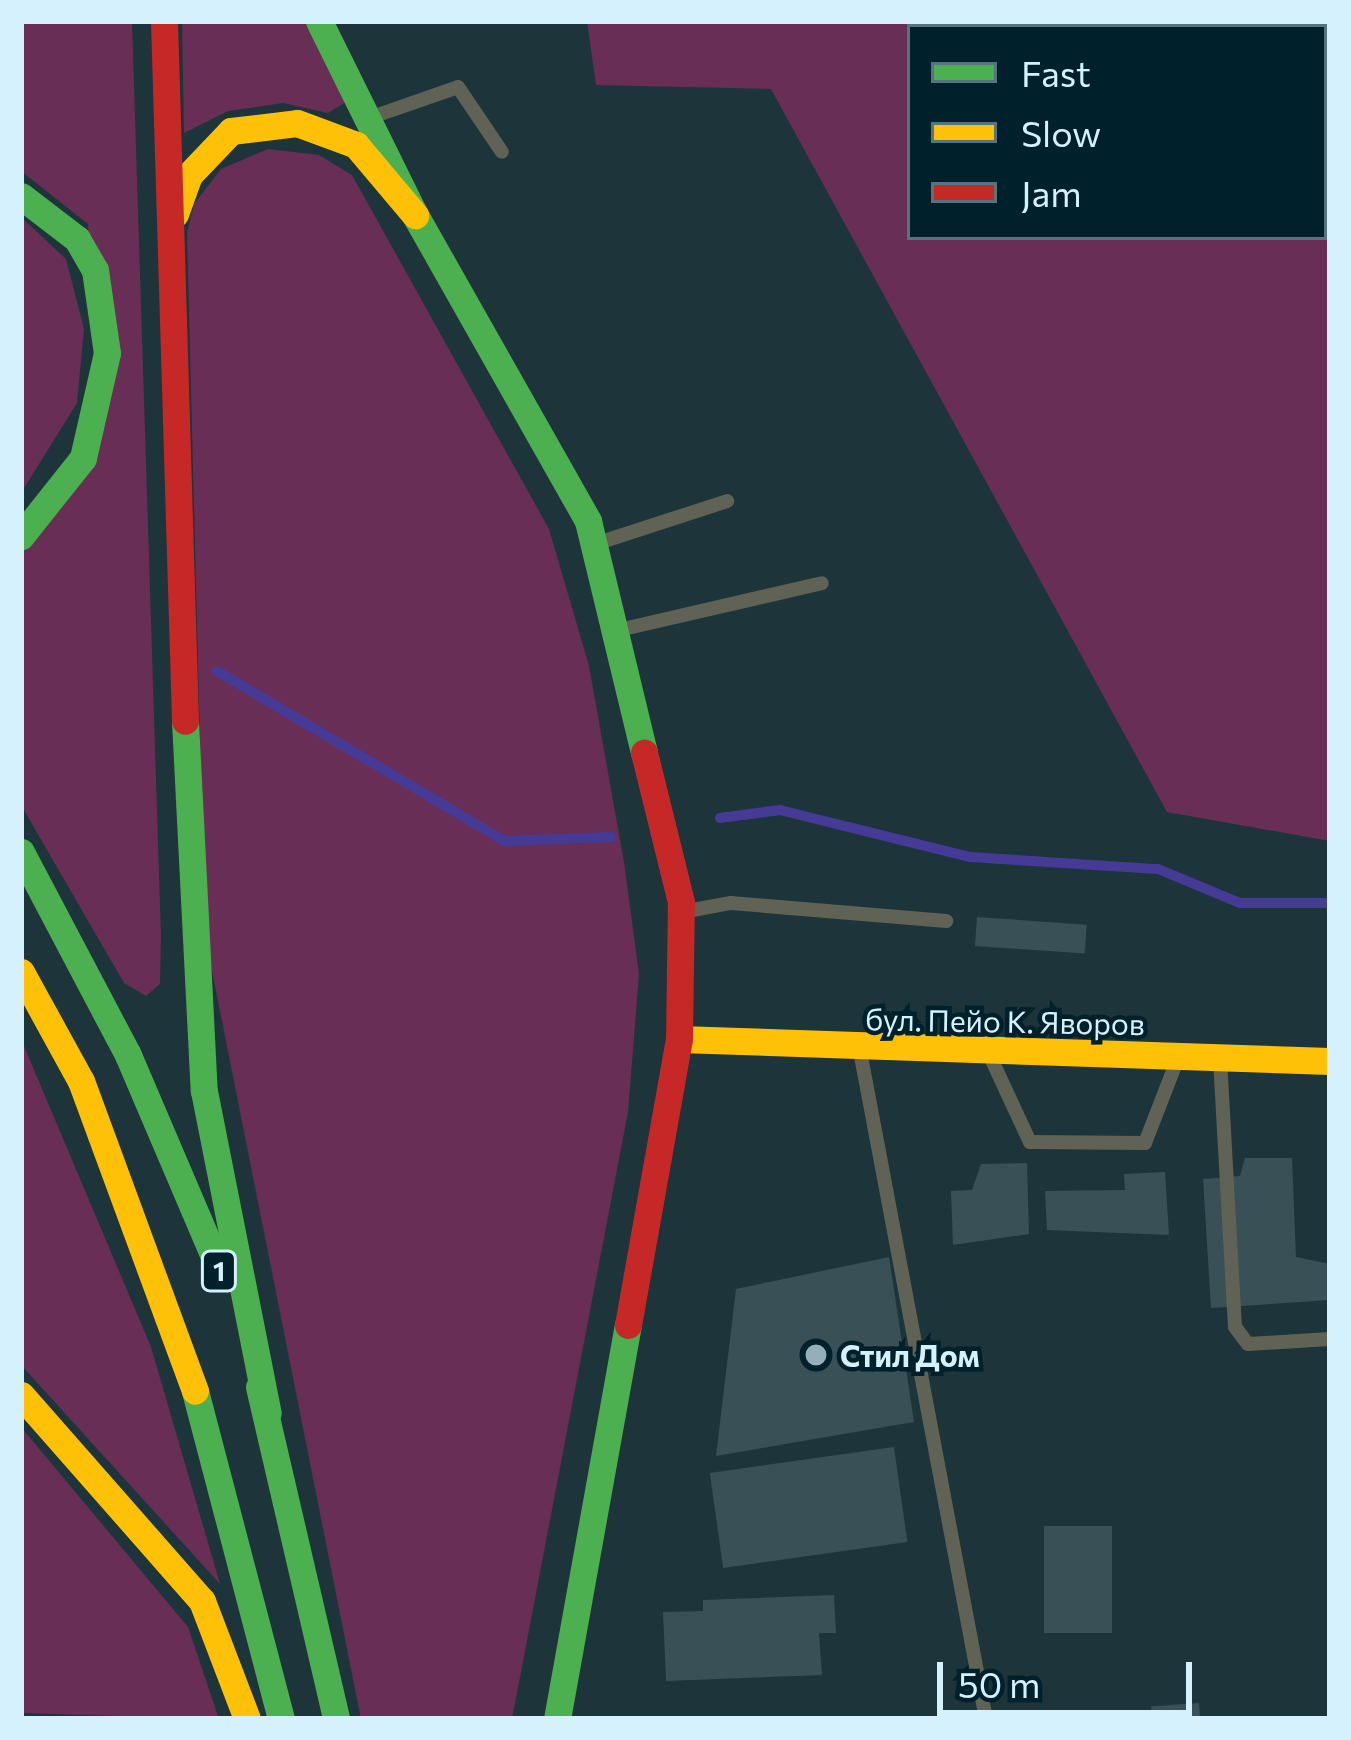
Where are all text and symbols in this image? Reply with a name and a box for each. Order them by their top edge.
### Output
legend [907,24,1327,240]
text: Fast [1021,50,1091,94]
text: Slow [1021,110,1101,154]
text: Jam [1021,170,1082,214]
street label: бул. Пейо К. Яворов [865,1001,1145,1041]
road number: 1 [198,1250,240,1292]
place label: Стил Дом [840,1337,980,1373]
marker: Стил Дом [803,1342,829,1368]
scale bar [943,1638,1198,1712]
text: 50 m [958,1661,1040,1705]

